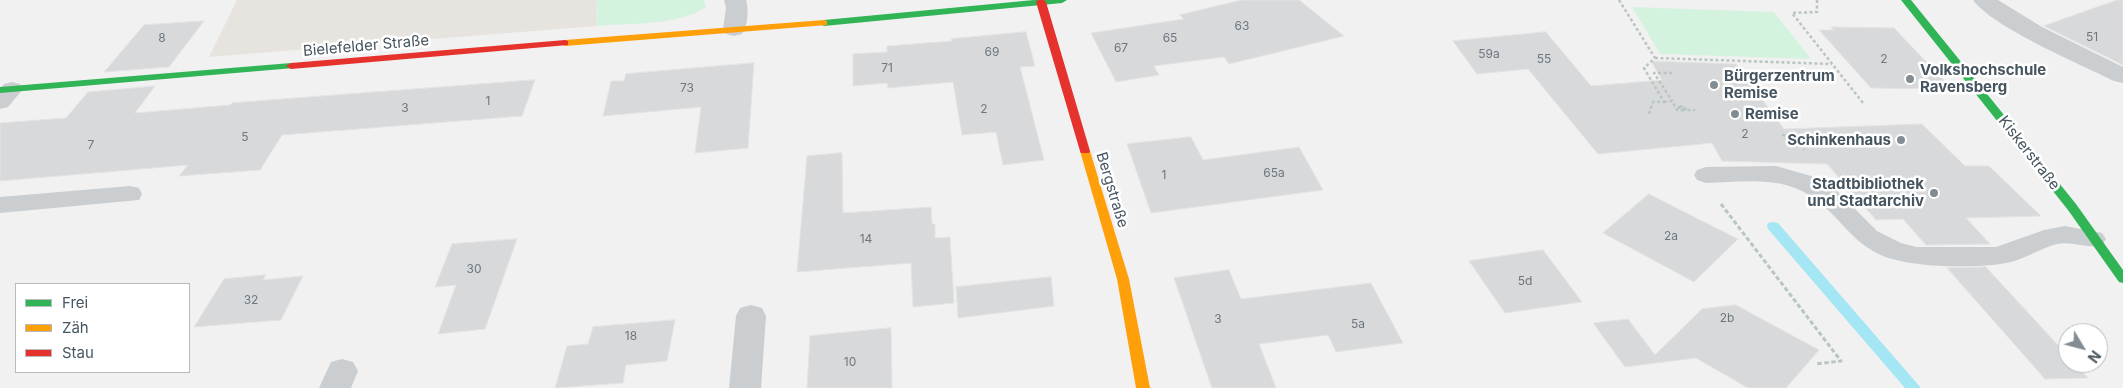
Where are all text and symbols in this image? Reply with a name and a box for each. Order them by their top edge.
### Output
house number: 63 [1235,19,1249,33]
house number: 51 [2086,30,2098,44]
house number: 8 [158,31,166,45]
house number: 65 [1163,31,1177,45]
street label: Bielefelder Straße [302,32,430,60]
house number: 67 [1114,41,1128,55]
house number: 69 [985,45,999,59]
house number: 59a [1478,47,1500,61]
house number: 55 [1537,52,1551,66]
house number: 2 [1880,52,1888,66]
house number: 71 [881,61,893,75]
place label: Volkshochschule Ravensberg [1920,61,2046,96]
place label: Bürgerzentrum Remise [1724,67,1835,102]
marker: Volkshochschule Ravensberg [1904,73,1916,85]
marker: Bürgerzentrum Remise [1708,79,1720,91]
house number: 73 [680,81,694,95]
house number: 1 [486,94,490,108]
house number: 3 [401,101,409,115]
house number: 2 [980,102,988,116]
place label: Remise [1745,105,1799,123]
marker: Remise [1729,108,1741,120]
street label: Kiskerstraße [1995,112,2063,194]
house number: 2 [1741,127,1749,141]
house number: 5 [241,130,249,144]
place label: Schinkenhaus [1787,131,1891,149]
marker: Schinkenhaus [1895,134,1907,146]
house number: 7 [88,138,94,152]
street label: Bergstraße [1092,150,1132,230]
house number: 65a [1263,166,1285,180]
house number: 1 [1162,168,1166,182]
place label: Stadtbibliothek und Stadtarchiv [1807,175,1924,210]
marker: Stadtbibliothek und Stadtarchiv [1928,187,1940,199]
house number: 2a [1664,229,1678,243]
house number: 14 [860,232,872,246]
house number: 30 [467,262,481,276]
house number: 5d [1518,274,1532,288]
legend [15,283,190,373]
text: Frei [62,293,88,312]
house number: 32 [244,293,258,307]
house number: 2b [1720,311,1734,325]
house number: 3 [1214,312,1222,326]
house number: 5a [1351,317,1365,331]
text: Zäh [62,318,89,337]
north arrow [2058,323,2108,373]
house number: 18 [625,329,637,343]
text: Stau [62,343,94,362]
text: N [2085,347,2105,366]
house number: 10 [844,355,856,369]

